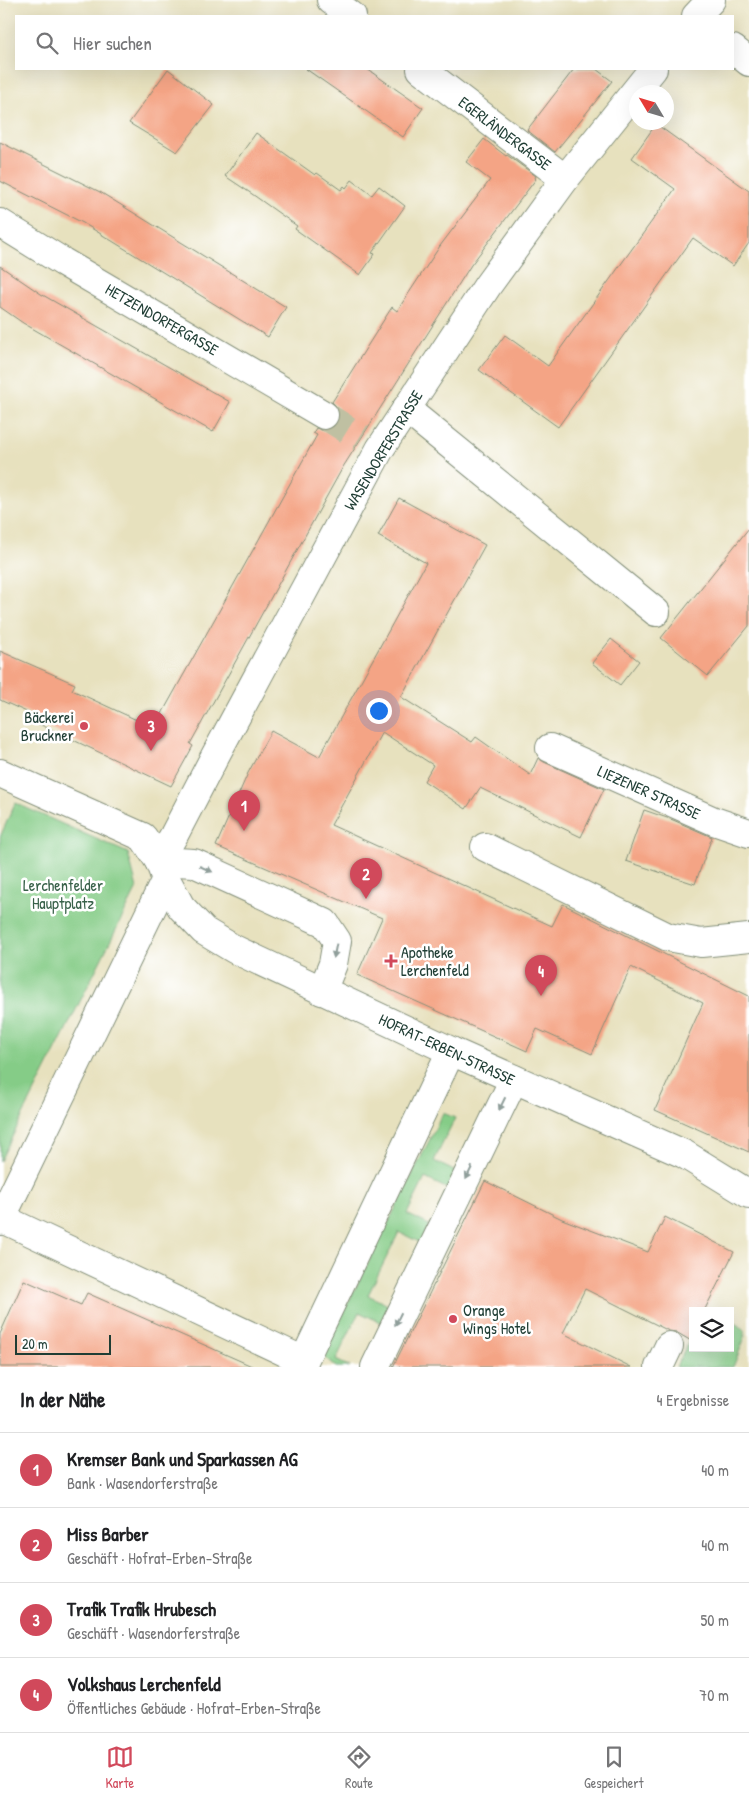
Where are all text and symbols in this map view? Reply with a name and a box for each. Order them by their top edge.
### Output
search box [15,15,734,70]
icon: search [33,29,61,57]
text: Hier suchen [73,30,152,56]
north arrow [629,85,674,130]
street label: EGERLÄNDERGASSE [454,91,556,175]
street label: HETZENDORFERGASSE [101,278,223,360]
street label: WASENDORFERSTRASSE [338,386,428,514]
your location [366,698,392,724]
place label: Bäckerei Bruckner [21,706,74,746]
pin: 3 [135,710,167,751]
marker: Bäckerei Bruckner [78,720,90,732]
street label: LIEZENER STRASSE [594,760,704,824]
pin: 1 [228,790,260,831]
pin: 2 [350,858,382,899]
one-way arrow [199,865,213,873]
park label: Lerchenfelder Hauptplatz [23,874,103,914]
place label: Apotheke Lerchenfeld [401,941,469,981]
one-way arrow [331,943,339,958]
marker: Apotheke Lerchenfeld [385,955,397,967]
pin: 4 [525,955,557,996]
street label: HOFRAT-ERBEN-STRASSE [375,1008,519,1090]
one-way arrow [498,1097,506,1111]
one-way arrow [465,1165,473,1180]
place label: Orange Wings Hotel [463,1299,531,1339]
map controls [689,1307,734,1352]
button: layers [689,1307,734,1352]
one-way arrow [394,1312,402,1326]
marker: Orange Wings Hotel [447,1313,459,1325]
scale bar [15,1332,111,1355]
text: 20 m [22,1334,48,1353]
text: In der Nähe [20,1385,105,1414]
text: 4 Ergebnisse [657,1389,729,1411]
text: Kremser Bank und Sparkassen AG [67,1446,298,1472]
text: 1 [33,1459,39,1481]
text: 40 m [701,1459,729,1481]
text: Bank · Wasendorferstraße [67,1472,218,1494]
text: Miss Barber [67,1521,149,1547]
text: 2 [32,1534,40,1556]
text: 40 m [701,1534,729,1556]
text: Geschäft · Hofrat-Erben-Straße [67,1547,252,1569]
text: Trafik Trafik Hrubesch [67,1596,216,1622]
text: 3 [32,1609,40,1631]
text: 50 m [701,1609,729,1631]
text: Geschäft · Wasendorferstraße [67,1622,240,1644]
text: Volkshaus Lerchenfeld [67,1671,221,1697]
text: 4 [33,1684,39,1706]
text: 70 m [699,1684,729,1706]
text: Öffentliches Gebäude · Hofrat-Erben-Straße [67,1697,321,1719]
tab: Karte [105,1743,134,1792]
tab: Route [345,1743,373,1792]
tab: Gespeichert [584,1743,644,1792]

